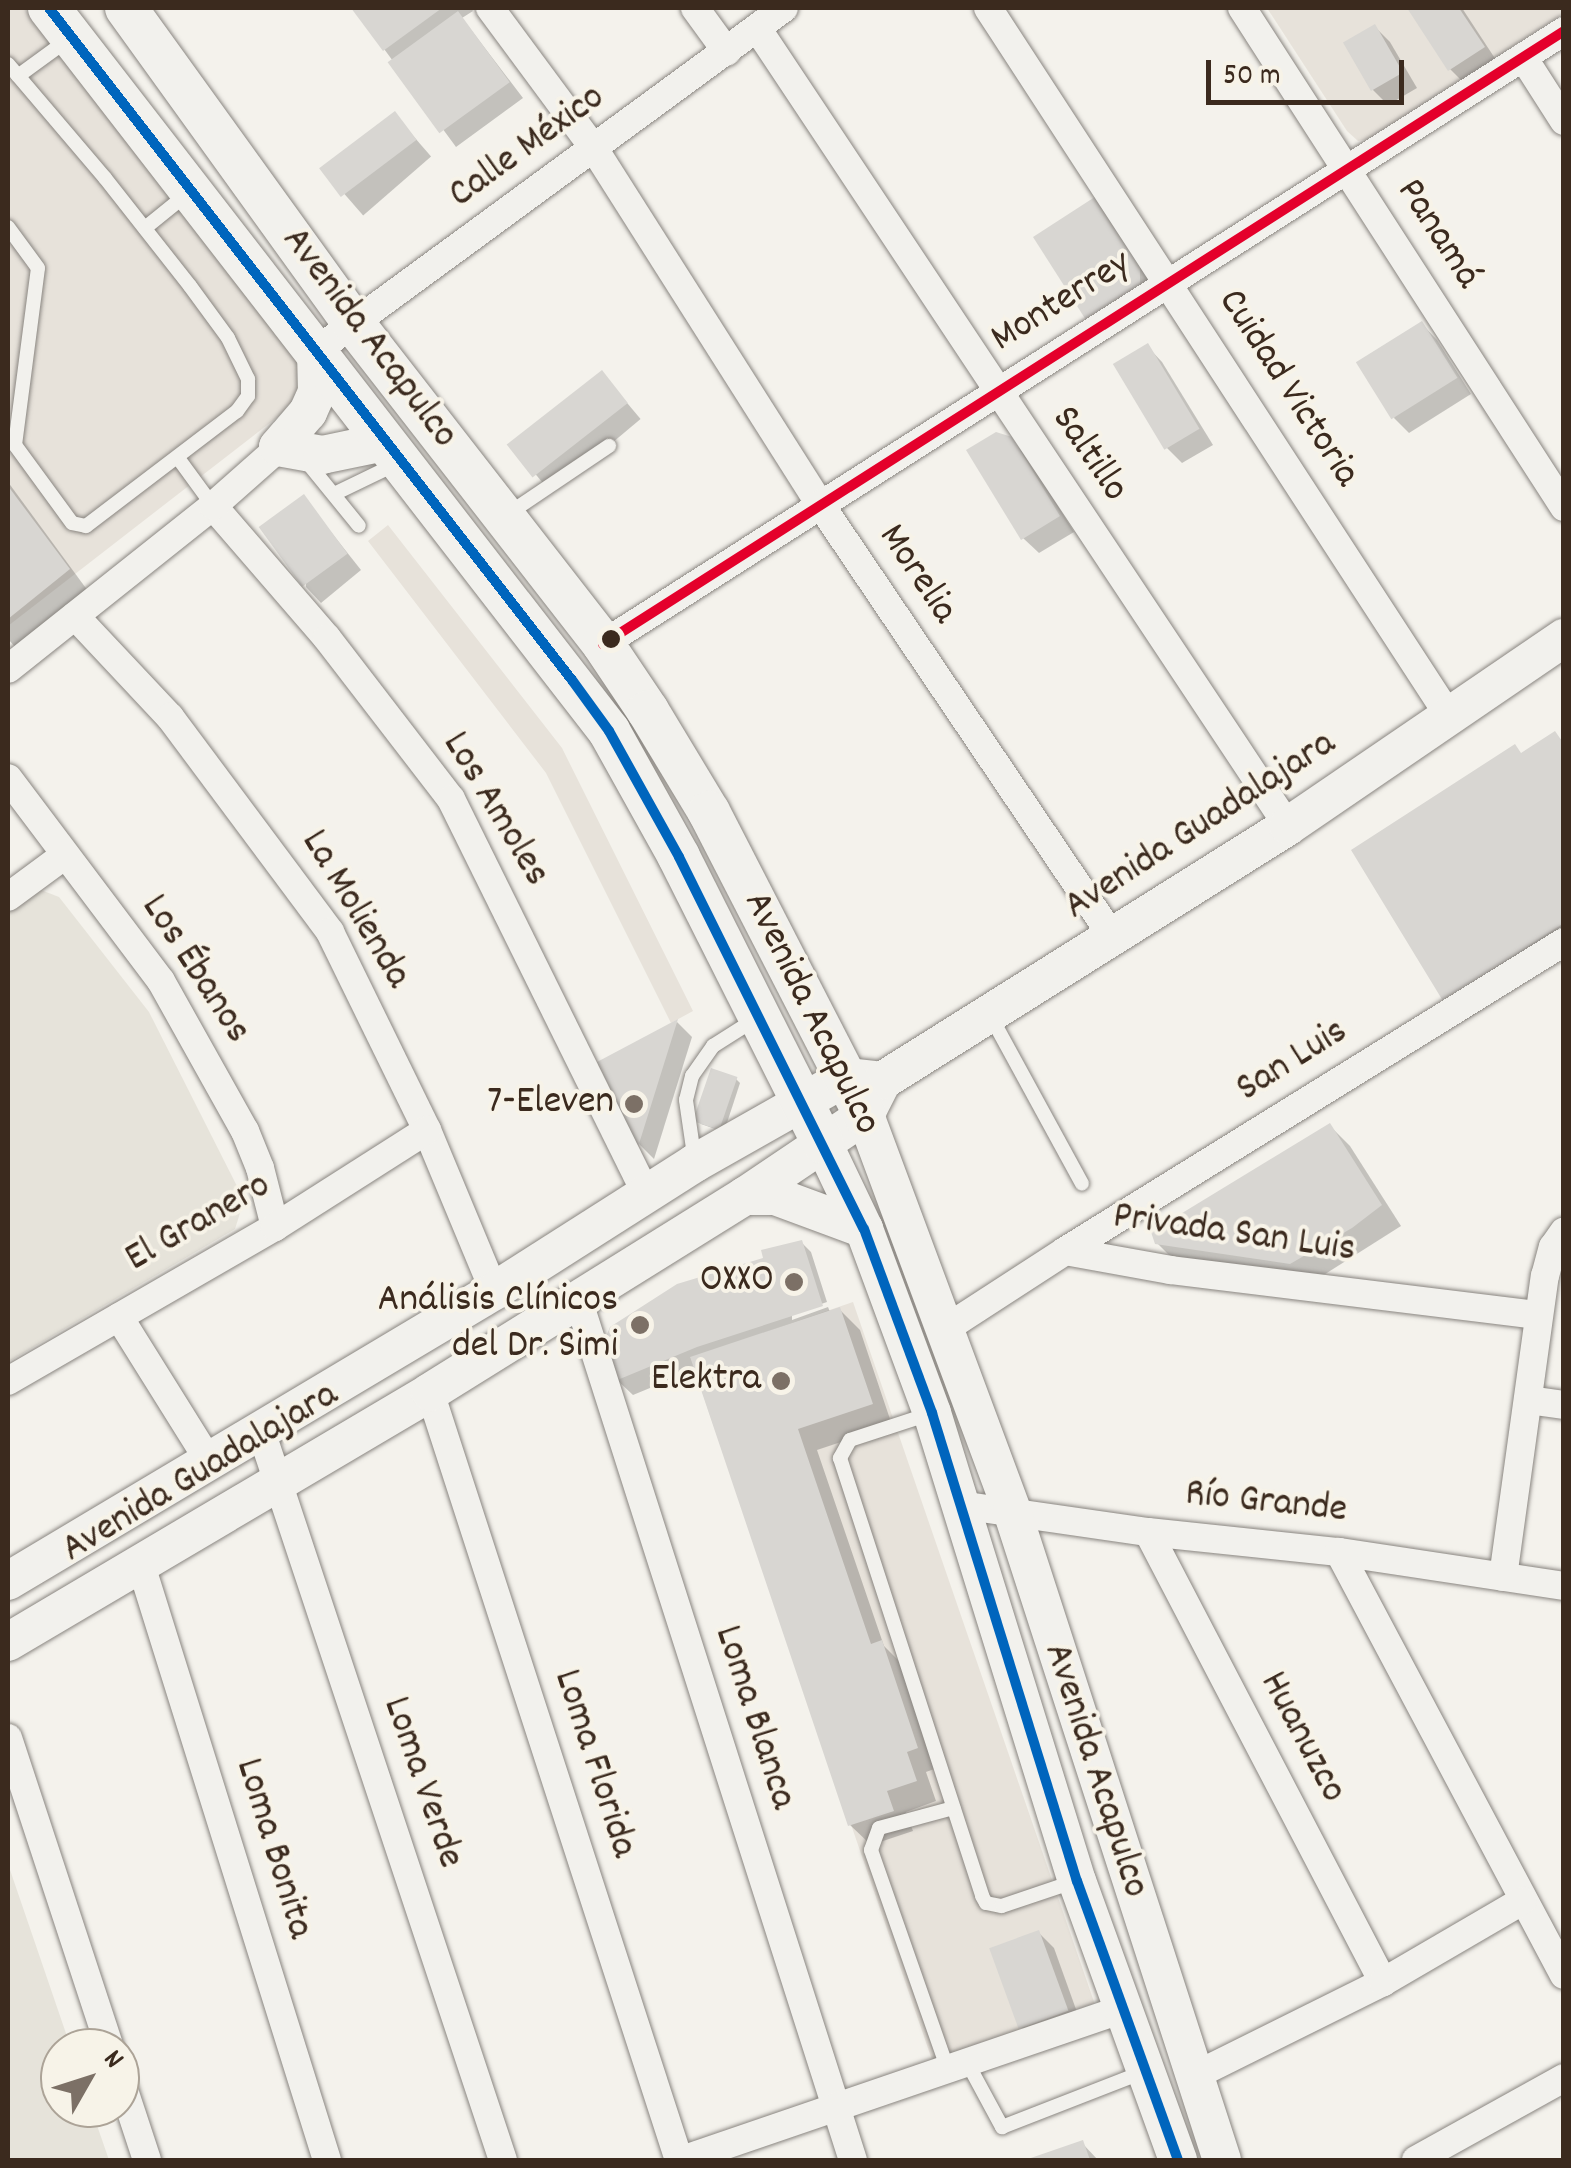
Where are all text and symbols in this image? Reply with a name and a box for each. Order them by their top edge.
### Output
scale bar [1211,40,1408,102]
text: 50 m [1223,56,1281,99]
street label: Calle México [441,75,615,221]
street label: Panamá [1384,171,1490,299]
street label: Avenida Acapulco [269,219,467,459]
street label: Monterrey [983,241,1141,365]
street label: Cuidad Victoria [1205,281,1369,497]
street label: Saltillo [1039,398,1137,512]
street label: Morelia [866,516,966,634]
unlabelled marker [601,629,621,649]
street label: Avenida Guadalajara [1056,722,1346,932]
street label: Los Amoles [429,724,559,896]
street label: La Molienda [288,822,420,998]
street label: Avenida Acapulco [730,885,890,1143]
street label: Los Ébanos [128,887,260,1053]
street label: San Luis [1229,1009,1357,1115]
place label: 7-Eleven [487,1080,614,1128]
marker: 7-Eleven [623,1093,645,1115]
street label: El Granero [118,1163,280,1285]
street label: Privada San Luis [1110,1194,1358,1276]
place label: OXXO [700,1258,774,1306]
marker: OXXO [783,1271,805,1293]
place label: Análisis Clínicos del Dr. Simi [378,1278,618,1372]
marker: Análisis Clínicos del Dr. Simi [627,1312,653,1338]
place label: Elektra [651,1357,761,1405]
marker: Elektra [770,1370,792,1392]
street label: Avenida Guadalajara [54,1373,348,1575]
street label: Río Grande [1183,1472,1349,1536]
street label: Loma Blanca [701,1620,805,1816]
street label: Avenida Acapulco [1030,1638,1158,1904]
street label: Loma Florida [540,1664,646,1864]
street label: Huanuzco [1247,1664,1355,1812]
street label: Loma Verde [369,1691,473,1875]
street label: Loma Bonita [222,1753,322,1945]
north arrow [40,2028,140,2128]
text: N [92,2042,132,2078]

